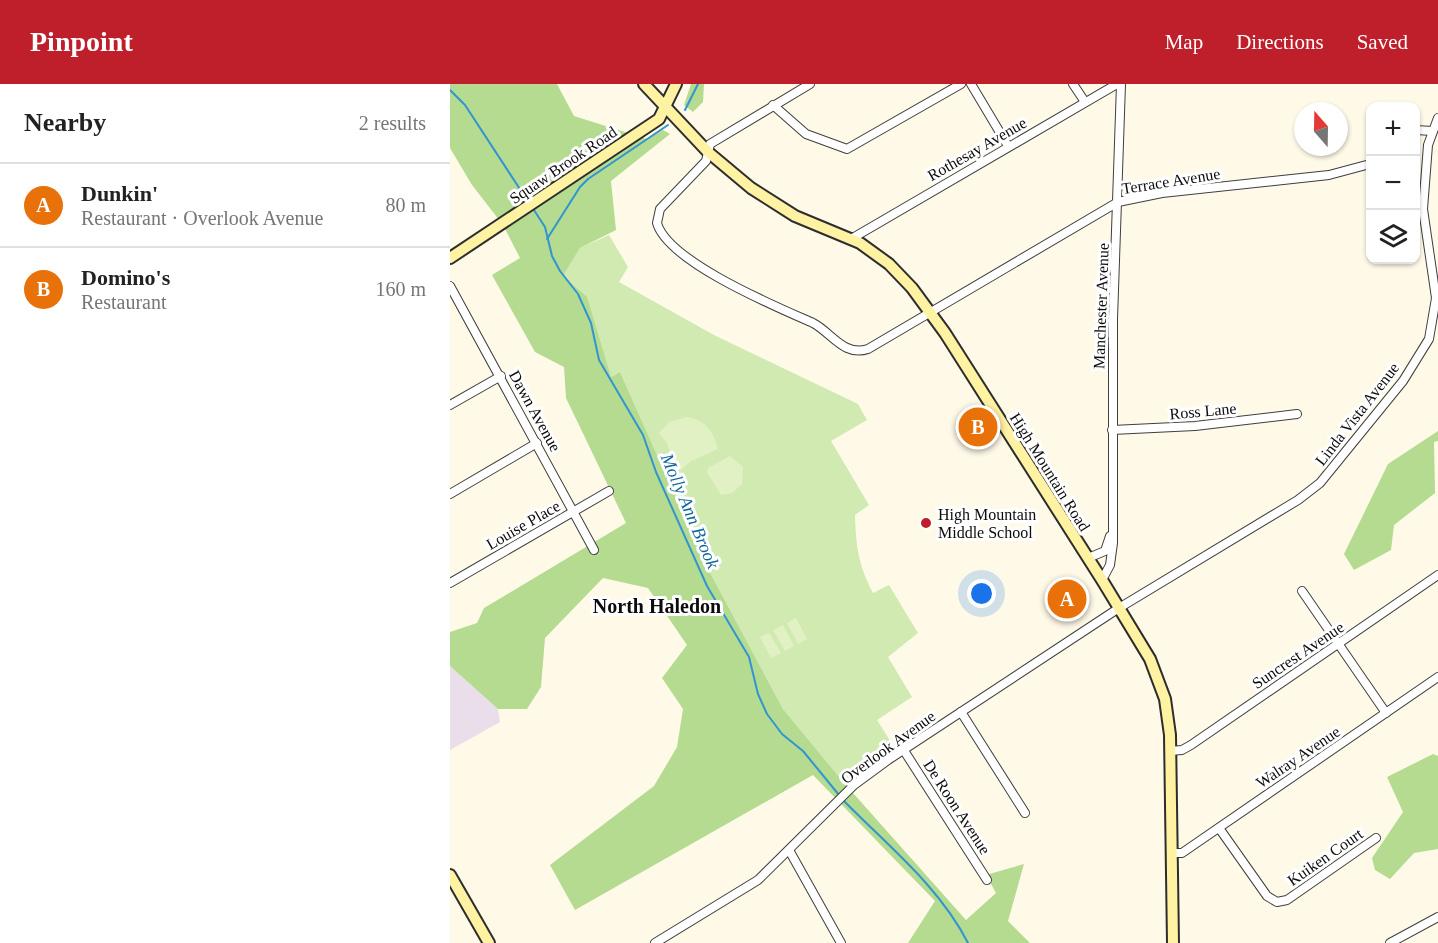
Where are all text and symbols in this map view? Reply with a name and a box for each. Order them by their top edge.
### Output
text: Pinpoint [30,26,133,57]
text: Map [1165,30,1203,54]
text: Directions [1236,30,1324,54]
text: Saved [1357,30,1408,54]
north arrow [1294,102,1348,156]
map controls [1366,102,1420,264]
button: + [1366,102,1420,156]
text: Nearby [24,108,106,137]
text: 2 results [359,112,426,134]
street label: Rothesay Avenue [925,114,1030,185]
street label: Squaw Brook Road [506,123,620,208]
button: − [1366,156,1420,210]
street label: Terrace Avenue [1121,165,1221,197]
text: Dunkin' [81,181,158,206]
text: A [36,194,51,216]
text: 80 m [385,194,426,216]
text: Restaurant · Overlook Avenue [81,207,323,229]
button: layers [1366,210,1420,264]
street label: Manchester Avenue [1090,243,1112,369]
text: Domino's [81,265,170,290]
text: B [37,278,50,300]
text: 160 m [375,278,426,300]
text: Restaurant [81,291,167,313]
street label: Linda Vista Avenue [1312,359,1402,469]
street label: Dawn Avenue [506,368,564,454]
street label: Ross Lane [1169,400,1237,422]
pin: B [958,404,998,450]
street label: High Mountain Road [1006,410,1093,535]
water label: Molly Ann Brook [656,450,724,572]
street label: Louise Place [483,497,563,553]
place label: High Mountain Middle School [938,506,1036,541]
marker: High Mountain Middle School [919,516,933,530]
pin: A [1048,576,1086,622]
your location [967,579,996,608]
district label: North Haledon [593,595,721,617]
street label: Suncrest Avenue [1249,618,1347,692]
street label: Overlook Avenue [838,707,938,787]
street label: Walray Avenue [1253,723,1344,792]
street label: De Roon Avenue [920,757,994,857]
street label: Kuiken Court [1284,825,1366,889]

